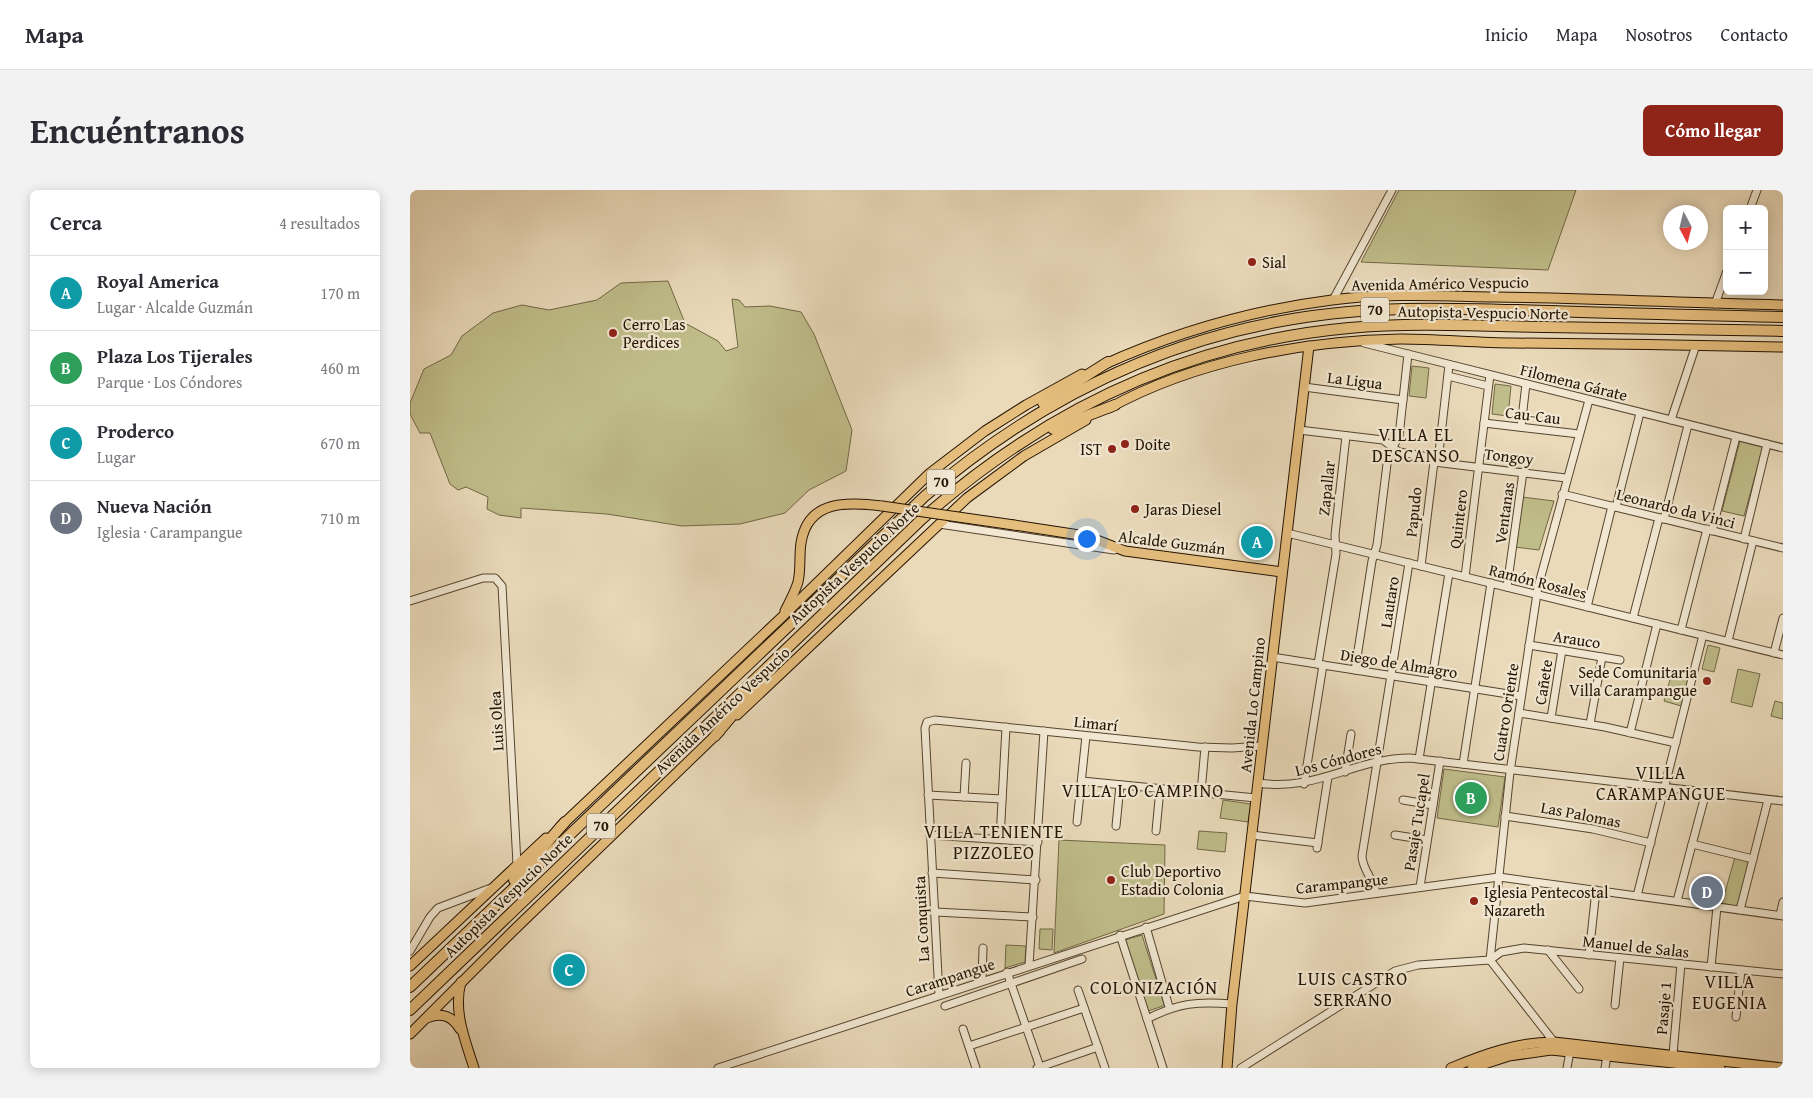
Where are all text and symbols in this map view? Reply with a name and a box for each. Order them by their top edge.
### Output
text: Mapa [25,17,84,52]
text: Inicio [1485,21,1528,48]
text: Mapa [1556,21,1597,48]
text: Nosotros [1625,21,1693,48]
text: Contacto [1721,21,1788,48]
text: Encuéntranos [30,105,245,156]
button: Cómo llegar [1643,105,1783,156]
north arrow [1663,205,1708,250]
map controls [1723,205,1768,295]
button: + [1723,205,1768,250]
text: Cerca [50,207,102,238]
text: 4 resultados [279,211,360,235]
place label: Sial [1262,250,1287,274]
button: − [1723,250,1768,295]
marker: Sial [1246,256,1258,268]
text: Royal America [97,267,219,295]
street label: Avenida Américo Vespucio [1351,269,1529,297]
text: A [61,281,71,305]
text: 170 m [320,281,360,305]
text: Lugar · Alcalde Guzmán [97,295,253,319]
road number: 70 [1361,298,1389,322]
street label: Autopista Vespucio Norte [1397,299,1569,325]
place label: Cerro Las Perdices [623,312,686,354]
marker: Cerro Las Perdices [607,327,619,339]
text: Plaza Los Tijerales [97,342,253,370]
text: B [61,356,71,380]
text: 460 m [320,356,360,380]
street label: Filomena Gárate [1518,357,1630,407]
street label: La Ligua [1326,365,1384,395]
text: Parque · Los Cóndores [97,370,242,394]
street label: Cau-Cau [1504,400,1562,430]
text: Proderco [97,417,174,445]
district label: VILLA EL DESCANSO [1372,421,1460,469]
text: C [61,431,71,455]
text: 670 m [320,431,360,455]
place label: Doite [1135,432,1171,456]
place label: IST [1080,437,1102,461]
marker: Doite [1119,438,1131,450]
street label: Tongoy [1483,441,1535,471]
marker: IST [1106,443,1118,455]
text: Lugar [97,445,136,469]
street label: Zapallar [1311,459,1341,517]
road number: 70 [927,470,955,494]
street label: Ventanas [1488,481,1520,545]
street label: Leonardo da Vinci [1614,482,1739,535]
street label: Papudo [1398,486,1428,538]
street label: Quintero [1442,488,1474,550]
text: Nueva Nación [97,492,212,520]
street label: Autopista Vespucio Norte [783,496,925,630]
place label: Jaras Diesel [1143,497,1222,521]
marker: Jaras Diesel [1129,503,1141,515]
text: D [61,506,71,530]
text: 710 m [320,506,360,530]
text: Iglesia · Carampangue [97,520,243,544]
pin: A [1241,523,1273,561]
street label: Alcalde Guzmán [1117,524,1227,560]
your location [1074,526,1100,552]
street label: Ramón Rosales [1487,557,1589,605]
street label: Lautaro [1373,575,1405,629]
street label: Arauco [1552,623,1602,655]
street label: Avenida Lo Campino [1233,636,1271,774]
street label: Avenida Américo Vespucio [649,641,795,779]
street label: Diego de Almagro [1339,642,1459,684]
street label: Cañete [1528,657,1558,707]
place label: Sede Comunitaria Villa Carampangue [1569,660,1697,702]
street label: Cuatro Oriente [1485,661,1525,763]
marker: Sede Comunitaria Villa Carampangue [1701,675,1713,687]
street label: Luis Olea [482,690,510,752]
street label: Limarí [1073,709,1120,737]
street label: Los Cóndores [1292,736,1384,782]
district label: VILLA CARAMPANGUE [1596,759,1726,807]
street label: Pasaje Tucapel [1396,771,1436,872]
district label: VILLA LO CAMPINO [1062,777,1224,804]
pin: B [1455,779,1487,817]
street label: Las Palomas [1539,794,1623,834]
road number: 70 [587,814,615,838]
district label: VILLA TENIENTE PIZZOLEO [924,818,1064,866]
street label: Autopista Vespucio Norte [438,827,578,963]
place label: Club Deportivo Estadio Colonia [1121,859,1224,901]
street label: Carampangue [1295,866,1389,900]
pin: D [1691,873,1723,911]
marker: Club Deportivo Estadio Colonia [1105,874,1117,886]
street label: La Conquista [907,875,935,962]
place label: Iglesia Pentecostal Nazareth [1484,880,1609,922]
marker: Iglesia Pentecostal Nazareth [1468,895,1480,907]
street label: Manuel de Salas [1581,928,1691,964]
pin: C [553,951,585,989]
street label: Carampangue [902,951,998,1003]
district label: LUIS CASTRO SERRANO [1298,965,1408,1013]
district label: VILLA EUGENIA [1692,968,1768,1016]
district label: COLONIZACIÓN [1090,974,1218,1001]
street label: Pasaje 1 [1649,981,1677,1035]

